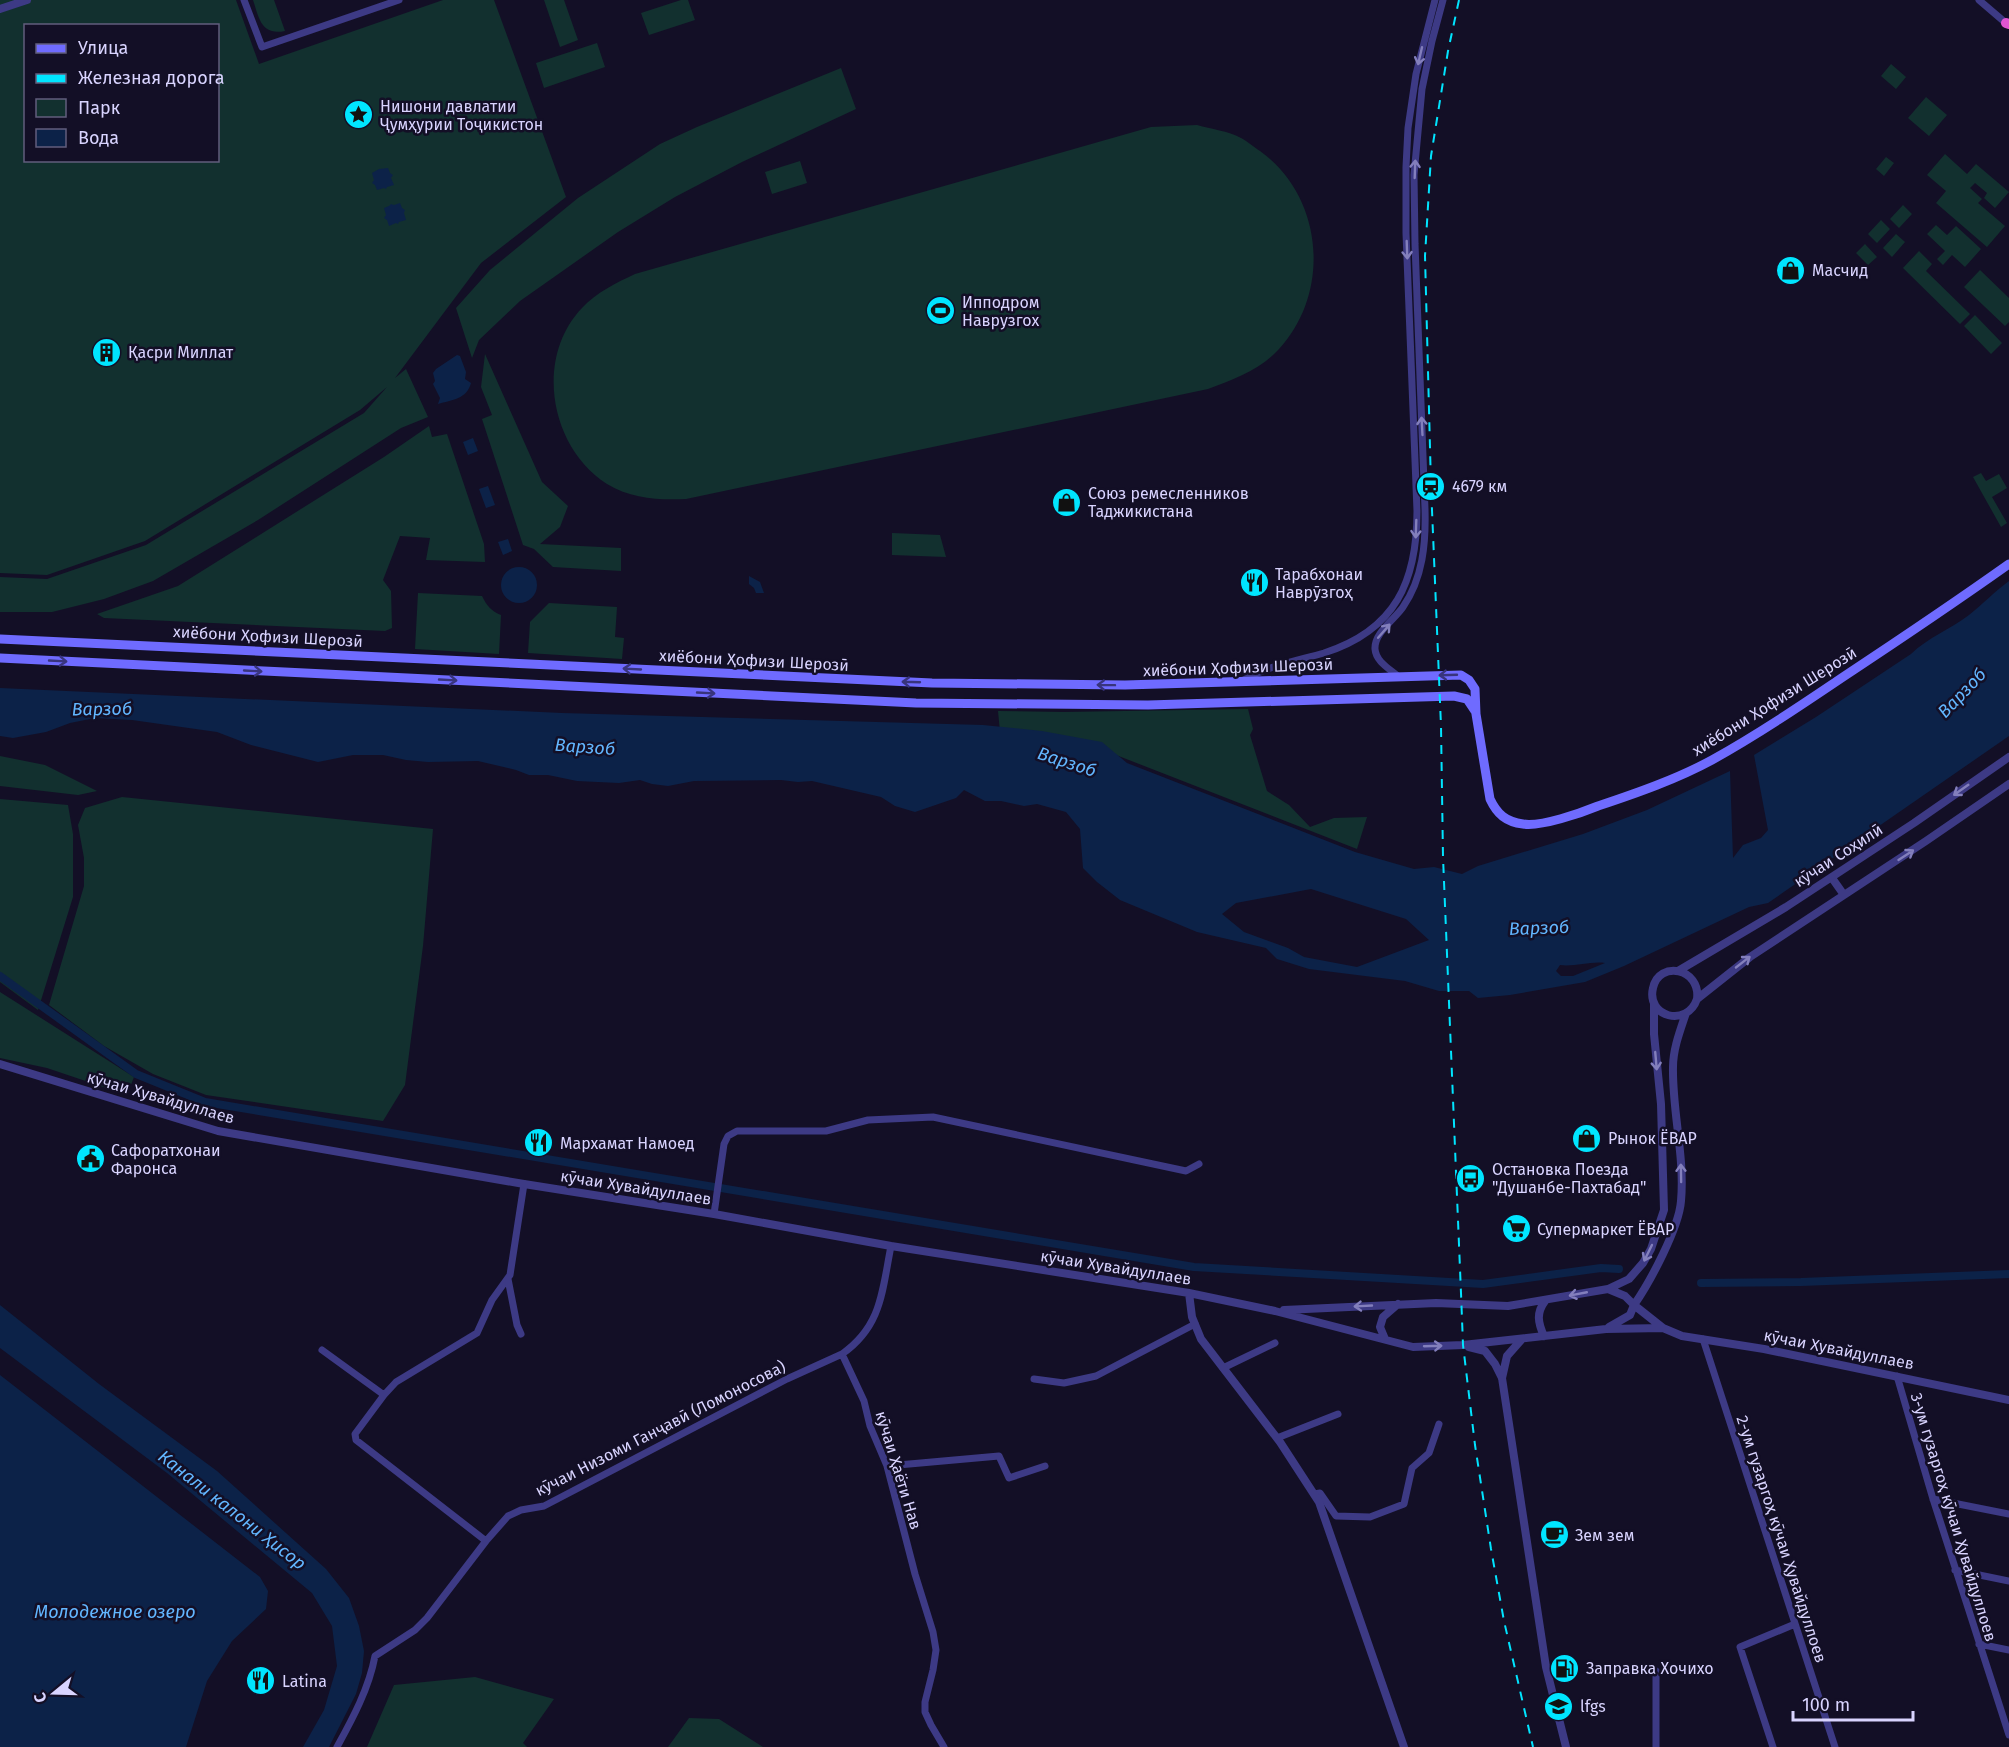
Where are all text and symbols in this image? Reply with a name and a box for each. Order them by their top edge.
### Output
legend [24,24,219,162]
text: Улица [78,37,128,59]
one-way arrow [1413,47,1425,66]
text: Железная дорога [78,67,225,89]
text: Парк [78,97,121,119]
place label: Нишони давлатии Ҷумҳурии Тоҷикистон [380,97,543,134]
place icon: Нишони давлатии Ҷумҳурии Тоҷикистон [343,99,375,131]
text: Вода [78,127,119,149]
one-way arrow [1409,159,1420,179]
one-way arrow [1401,240,1412,260]
shop icon: Масчид [1775,254,1807,286]
place label: Масчид [1812,261,1868,280]
place label: Ипподром Наврузгох [962,293,1040,330]
sports icon: Ипподром Наврузгох [925,295,957,327]
building icon: Қасри Миллат [91,336,123,368]
place label: Қасри Миллат [128,343,234,362]
one-way arrow [1417,417,1428,437]
station icon: 4679 км [1415,470,1447,502]
place label: 4679 км [1452,477,1507,496]
place label: Союз ремесленников Таджикистана [1088,484,1249,521]
shop icon: Союз ремесленников Таджикистана [1051,486,1083,518]
one-way arrow [1411,519,1422,539]
place label: Тарабхонаи Наврӯзгоҳ [1275,565,1363,602]
restaurant icon: Тарабхонаи Наврӯзгоҳ [1238,567,1270,599]
street label: хиёбони Ҳофизи Шерозӣ [173,622,363,651]
one-way arrow [1377,623,1390,639]
street label: хиёбони Ҳофизи Шерозӣ [1689,643,1860,760]
street label: хиёбони Ҳофизи Шерозӣ [659,646,849,675]
street label: хиёбони Ҳофизи Шерозӣ [1143,655,1333,680]
one-way arrow [48,656,68,667]
one-way arrow [623,663,643,674]
water label: Варзоб [1933,664,1991,722]
one-way arrow [243,665,263,676]
one-way arrow [1438,670,1458,681]
one-way arrow [437,675,457,686]
one-way arrow [901,676,921,687]
one-way arrow [1096,680,1116,691]
one-way arrow [695,688,715,699]
water label: Варзоб [71,697,133,721]
water label: Варзоб [554,734,616,760]
water label: Варзоб [1035,742,1099,782]
one-way arrow [1953,784,1970,796]
street label: кӯчаи Соҳилӣ [1790,820,1886,891]
one-way arrow [1897,849,1913,861]
water label: Варзоб [1508,916,1570,940]
one-way arrow [1735,956,1751,969]
one-way arrow [1651,1050,1662,1070]
street label: кӯчаи Хувайдуллаев [85,1067,237,1128]
shop icon: Рынок ЁВАР [1571,1122,1603,1154]
restaurant icon: Мархамат Намоед [523,1127,555,1159]
place label: Рынок ЁВАР [1608,1129,1697,1148]
place label: Мархамат Намоед [560,1134,695,1153]
place label: Сафоратхонаи Фаронса [111,1141,221,1178]
public building icon: Сафоратхонаи Фаронса [74,1143,106,1175]
place label: Остановка Поезда "Душанбе-Пахтабад" [1492,1160,1646,1197]
bus stop icon: Остановка Поезда "Душанбе-Пахтабад" [1455,1162,1487,1194]
one-way arrow [1675,1164,1687,1184]
street label: кӯчаи Хувайдуллаев [559,1166,713,1209]
supermarket icon: Супермаркет ЁВАР [1500,1213,1532,1245]
place label: Супермаркет ЁВАР [1537,1220,1674,1239]
one-way arrow [1642,1243,1654,1261]
street label: кӯчаи Хувайдуллаев [1039,1246,1193,1289]
one-way arrow [1568,1289,1588,1300]
one-way arrow [1354,1300,1373,1311]
street label: кӯчаи Хувайдуллаев [1762,1326,1916,1373]
one-way arrow [1423,1340,1443,1351]
street label: кӯчаи Низоми Ганҷавӣ (Ломоносова) [532,1357,789,1500]
street label: 3-ум гузаргоҳ кӯчаи Ҳувайдуллоев [1907,1391,2000,1644]
street label: кӯчаи Ҳаёти Нав [871,1409,926,1532]
street label: 2-ум гузаргоҳ кӯчаи Ҳувайдуллоев [1732,1413,1831,1665]
water label: Канали калони Ҳисор [154,1445,310,1575]
cafe icon: Зем зем [1538,1519,1570,1551]
place label: Зем зем [1575,1526,1634,1545]
water label: Молодежное озеро [34,1601,196,1623]
fuel station icon: Заправка Хочихо [1549,1652,1581,1684]
place label: Заправка Хочихо [1586,1659,1714,1678]
north arrow [24,1663,84,1723]
restaurant icon: Latina [245,1665,277,1697]
place label: Latina [282,1672,327,1691]
scale bar [1793,1684,1913,1722]
text: С [30,1690,51,1705]
school or university icon: lfgs [1543,1690,1575,1722]
text: 100 m [1802,1694,1850,1716]
place label: lfgs [1580,1697,1606,1716]

